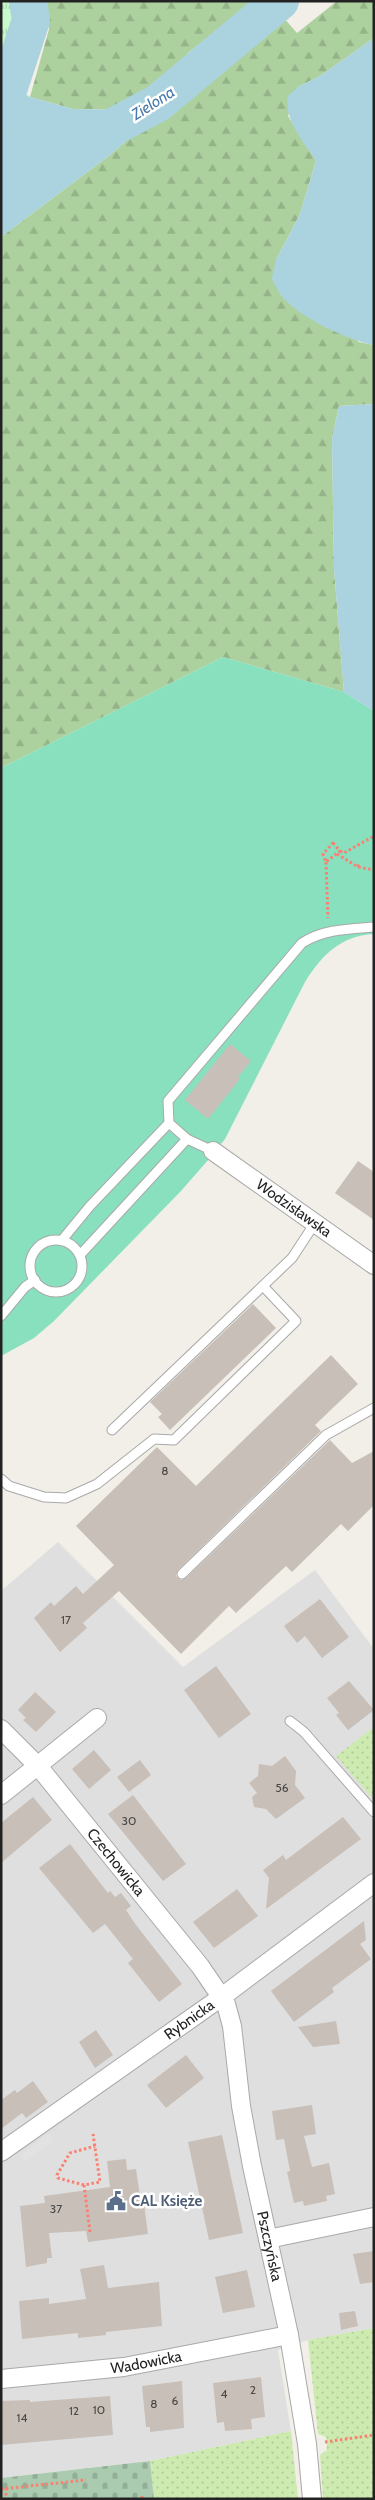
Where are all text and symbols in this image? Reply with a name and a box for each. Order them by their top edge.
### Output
water label: Zielona [127,82,178,124]
street label: Wodzisławska [253,1175,336,1241]
house number: 8 [161,1463,169,1478]
house number: 17 [61,1612,71,1627]
house number: 56 [275,1780,289,1795]
house number: 30 [122,1813,136,1828]
street label: Czechowicka [83,1825,149,1900]
street label: Rybnicka [161,1996,218,2044]
public building icon: CAL Księże [105,2190,127,2212]
place label: CAL Księże [131,2192,203,2210]
house number: 37 [50,2201,62,2216]
street label: Pszczyńska [253,2209,286,2284]
street label: Wadowicka [110,2347,184,2377]
house number: 2 [250,2382,256,2397]
house number: 4 [221,2386,228,2401]
house number: 6 [172,2393,179,2408]
house number: 8 [150,2396,158,2411]
house number: 10 [93,2402,105,2417]
house number: 12 [69,2403,79,2418]
house number: 14 [17,2410,27,2425]

